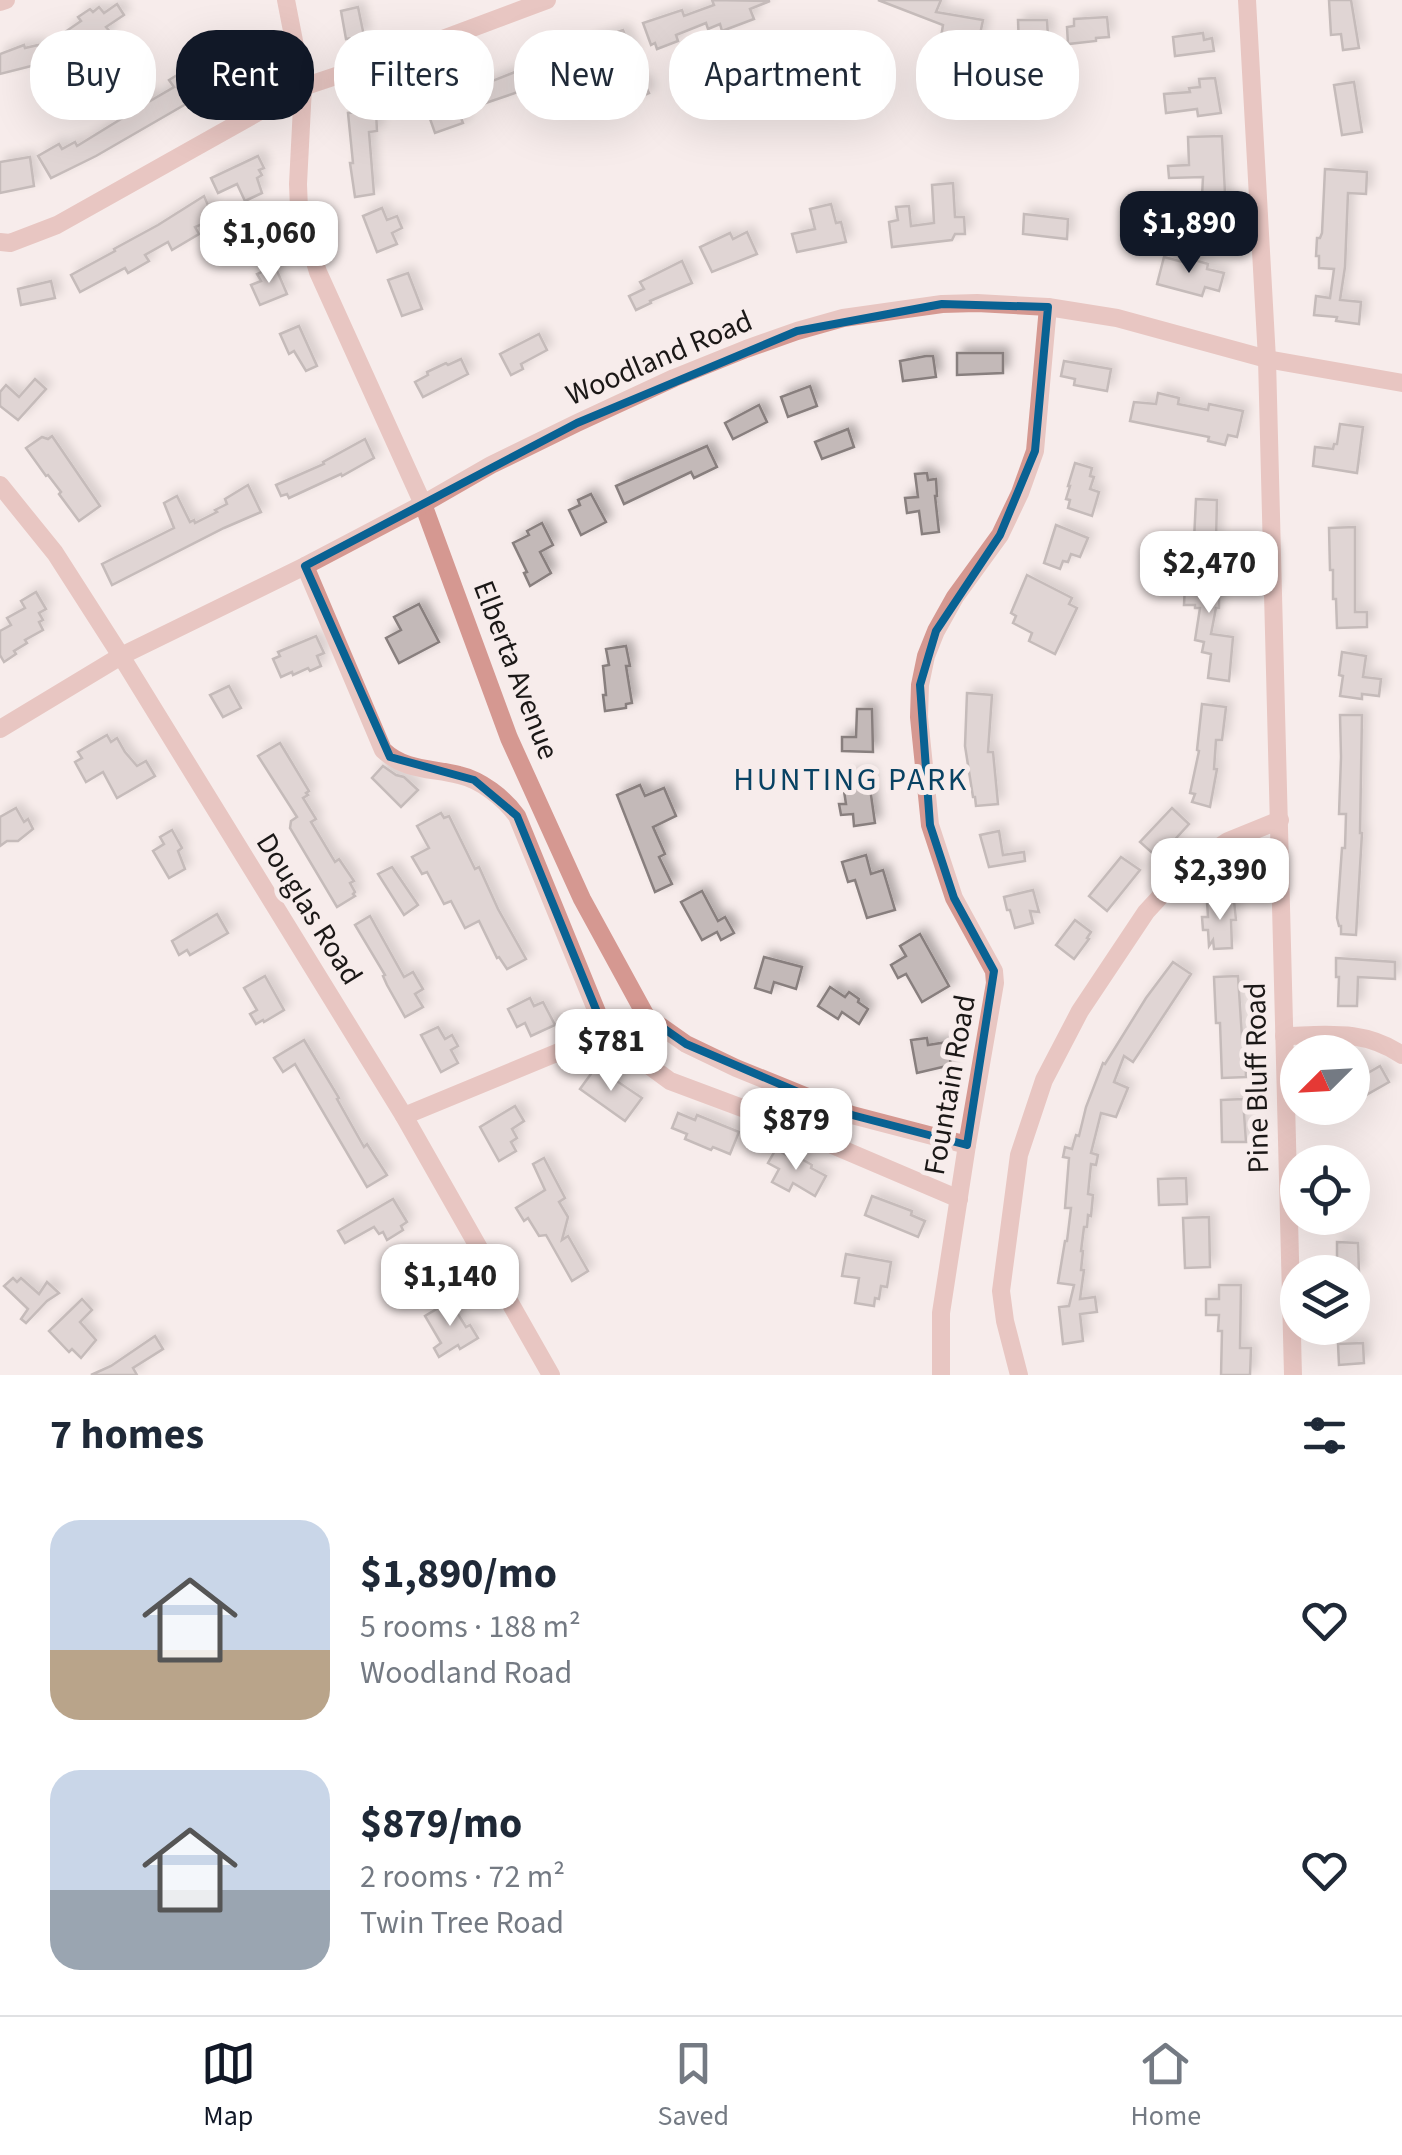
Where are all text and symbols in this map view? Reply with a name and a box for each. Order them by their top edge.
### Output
chip: Buy [30,30,156,120]
chip: Rent [176,30,314,120]
chip: Filters [334,30,494,120]
chip: New [514,30,649,120]
chip: Apartment [669,30,896,120]
chip: House [916,30,1079,120]
pin: $1,890 [1108,191,1270,276]
text: $1,890 [1142,200,1236,246]
pin: $1,060 [188,201,350,286]
text: $1,060 [222,210,316,256]
street label: Woodland Road [559,299,759,417]
pin: $2,470 [1128,531,1290,616]
text: $2,470 [1162,540,1256,586]
street label: Elberta Avenue [462,574,570,766]
district label: HUNTING PARK [733,757,969,803]
street label: Douglas Road [245,825,373,993]
pin: $2,390 [1139,838,1301,923]
text: $2,390 [1173,847,1267,893]
street label: Pine Bluff Road [1234,982,1280,1174]
street label: Fountain Road [913,992,987,1178]
pin: $781 [552,1009,670,1094]
text: $781 [577,1018,645,1064]
north arrow [1280,1035,1370,1125]
map controls [1280,1035,1370,1345]
pin: $879 [737,1088,855,1173]
text: $879 [762,1097,830,1143]
button: locate [1280,1145,1370,1235]
pin: $1,140 [369,1244,531,1329]
text: $1,140 [403,1253,497,1299]
button: layers [1280,1255,1370,1345]
text: 7 homes [50,1405,204,1465]
icon: filters [1297,1408,1352,1463]
text: $1,890/mo [360,1544,557,1604]
icon: home [130,1560,250,1680]
icon: heart [1297,1593,1352,1648]
text: 5 rooms · 188 m² [360,1604,581,1650]
text: Woodland Road [360,1650,572,1696]
text: $879/mo [360,1794,522,1854]
icon: home [130,1810,250,1930]
icon: heart [1297,1843,1352,1898]
text: 2 rooms · 72 m² [360,1854,565,1900]
text: Twin Tree Road [360,1900,564,1946]
tab: Map [201,2036,256,2136]
tab: Saved [657,2036,729,2136]
tab: Home [1131,2036,1201,2136]

